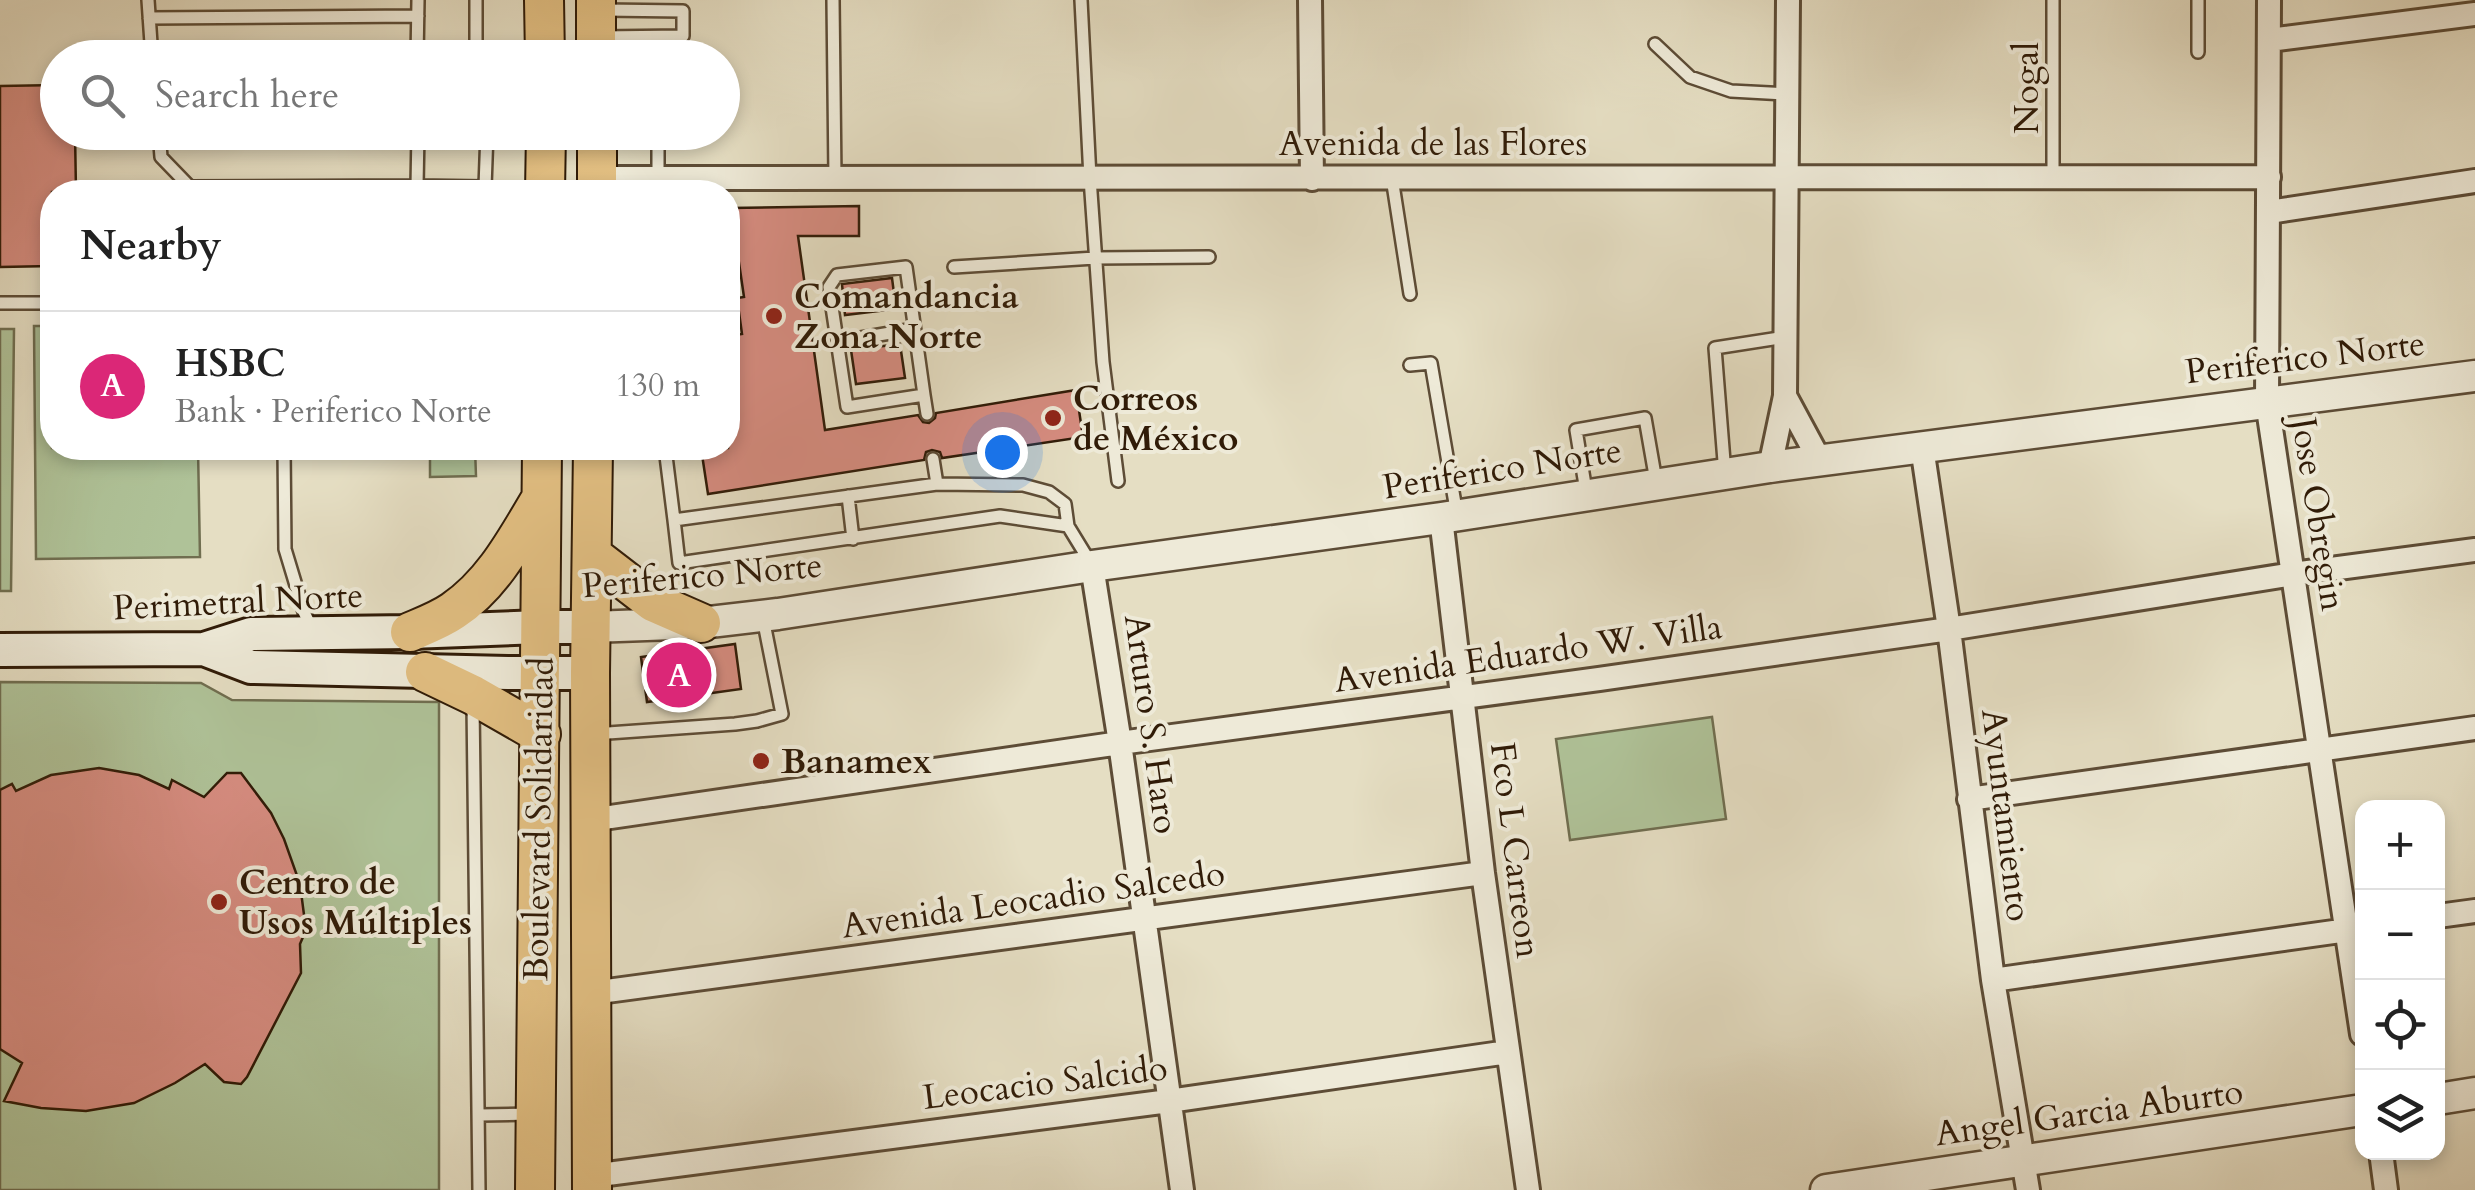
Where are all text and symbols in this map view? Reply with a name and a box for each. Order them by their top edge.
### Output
search box [40,40,740,150]
street label: Nogal [2003,42,2051,134]
icon: search [75,68,130,123]
text: Search here [155,69,339,121]
street label: Avenida de las Flores [1279,120,1587,168]
text: Nearby [80,217,222,274]
place label: Comandancia Zona Norte [794,273,1019,361]
marker: Comandancia Zona Norte [763,305,785,327]
street label: Periferico Norte [2183,319,2428,397]
text: HSBC [175,338,286,390]
text: A [100,364,125,408]
text: 130 m [615,364,700,408]
place label: Correos de México [1073,375,1238,463]
text: Bank · Periferico Norte [175,390,492,434]
marker: Correos de México [1042,407,1064,429]
street label: Jose Obregin [2278,409,2357,614]
street label: Periferico Norte [1379,426,1625,512]
your location [977,427,1028,478]
street label: Periferico Norte [580,542,824,610]
street label: Perimetral Norte [112,571,364,633]
street label: Avenida Eduardo W. Villa [1331,603,1725,705]
street label: Arturo S. Haro [1112,611,1190,837]
pin: A [646,638,712,712]
street label: Boulevard Solidaridad [512,656,566,982]
street label: Ayuntamiento [1969,706,2043,924]
place label: Banamex [781,738,932,786]
street label: Fco L Carreon [1478,740,1552,961]
marker: Banamex [750,750,772,772]
map controls [2355,800,2445,1160]
button: + [2355,800,2445,890]
street label: Avenida Leocadio Salcedo [839,849,1228,951]
place label: Centro de Usos Múltiples [239,859,472,947]
button: − [2355,890,2445,980]
marker: Centro de Usos Múltiples [208,891,230,913]
button: locate [2355,980,2445,1070]
street label: Leocacio Salcido [920,1044,1170,1122]
street label: Angel Garcia Aburto [1932,1068,2246,1158]
button: layers [2355,1070,2445,1160]

